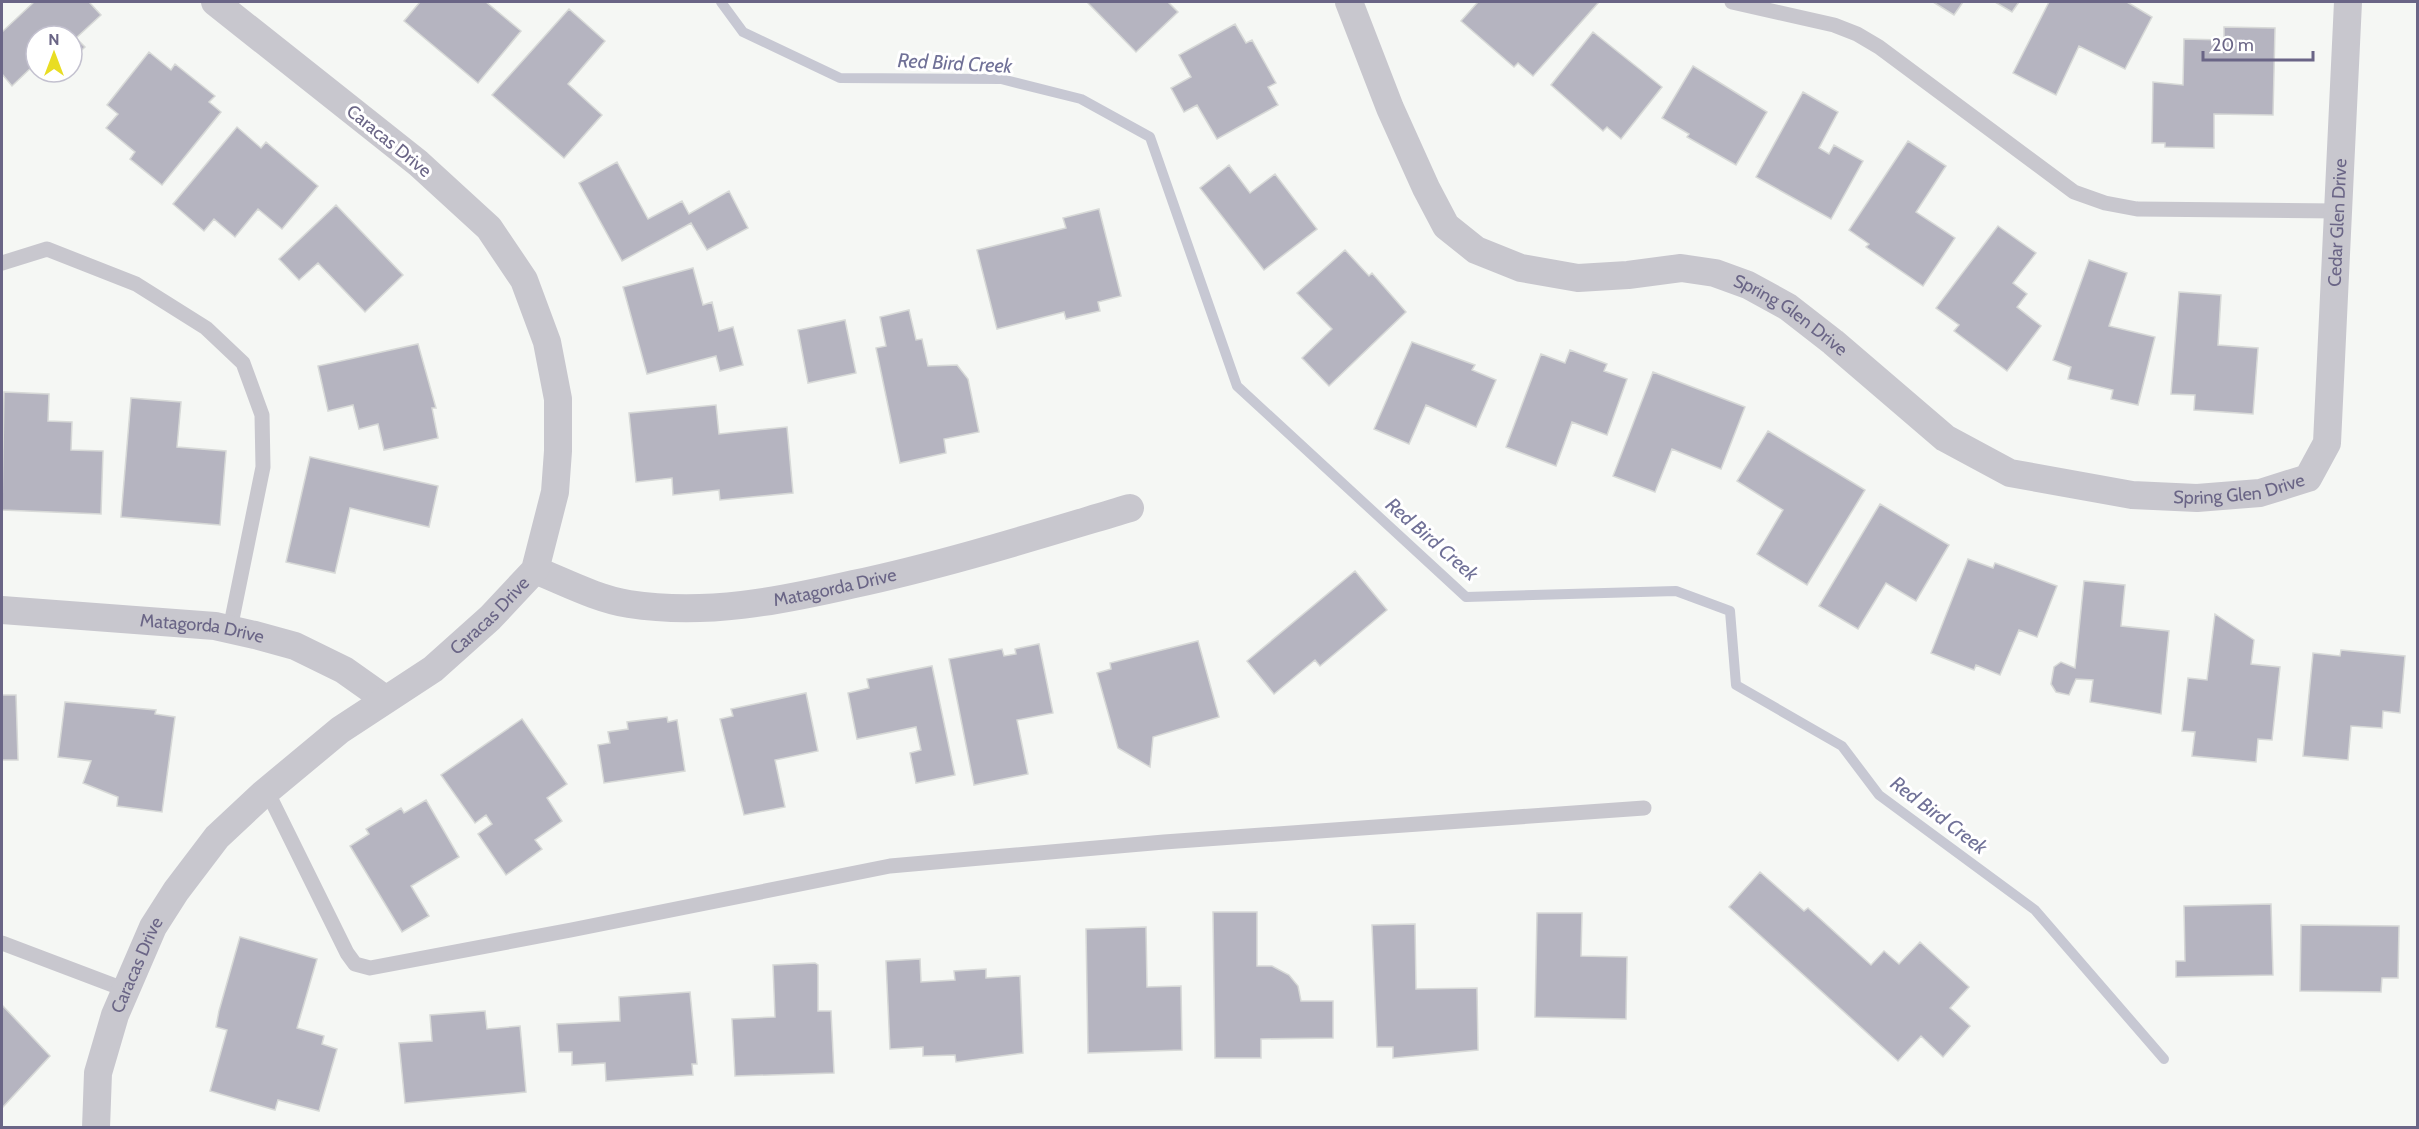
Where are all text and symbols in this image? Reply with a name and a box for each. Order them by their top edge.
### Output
north arrow [24,24,84,84]
scale bar [2203,24,2312,62]
text: N [48,30,60,49]
text: 20 m [2212,34,2254,56]
water label: Red Bird Creek [897,48,1014,78]
street label: Caracas Drive [342,100,436,182]
street label: Cedar Glen Drive [2323,158,2352,287]
street label: Spring Glen Drive [1731,270,1852,361]
street label: Spring Glen Drive [2173,469,2307,509]
water label: Red Bird Creek [1381,492,1484,587]
street label: Matagorda Drive [772,564,899,611]
street label: Caracas Drive [445,572,534,660]
street label: Matagorda Drive [139,609,267,648]
water label: Red Bird Creek [1886,771,1993,860]
street label: Caracas Drive [106,913,168,1016]

